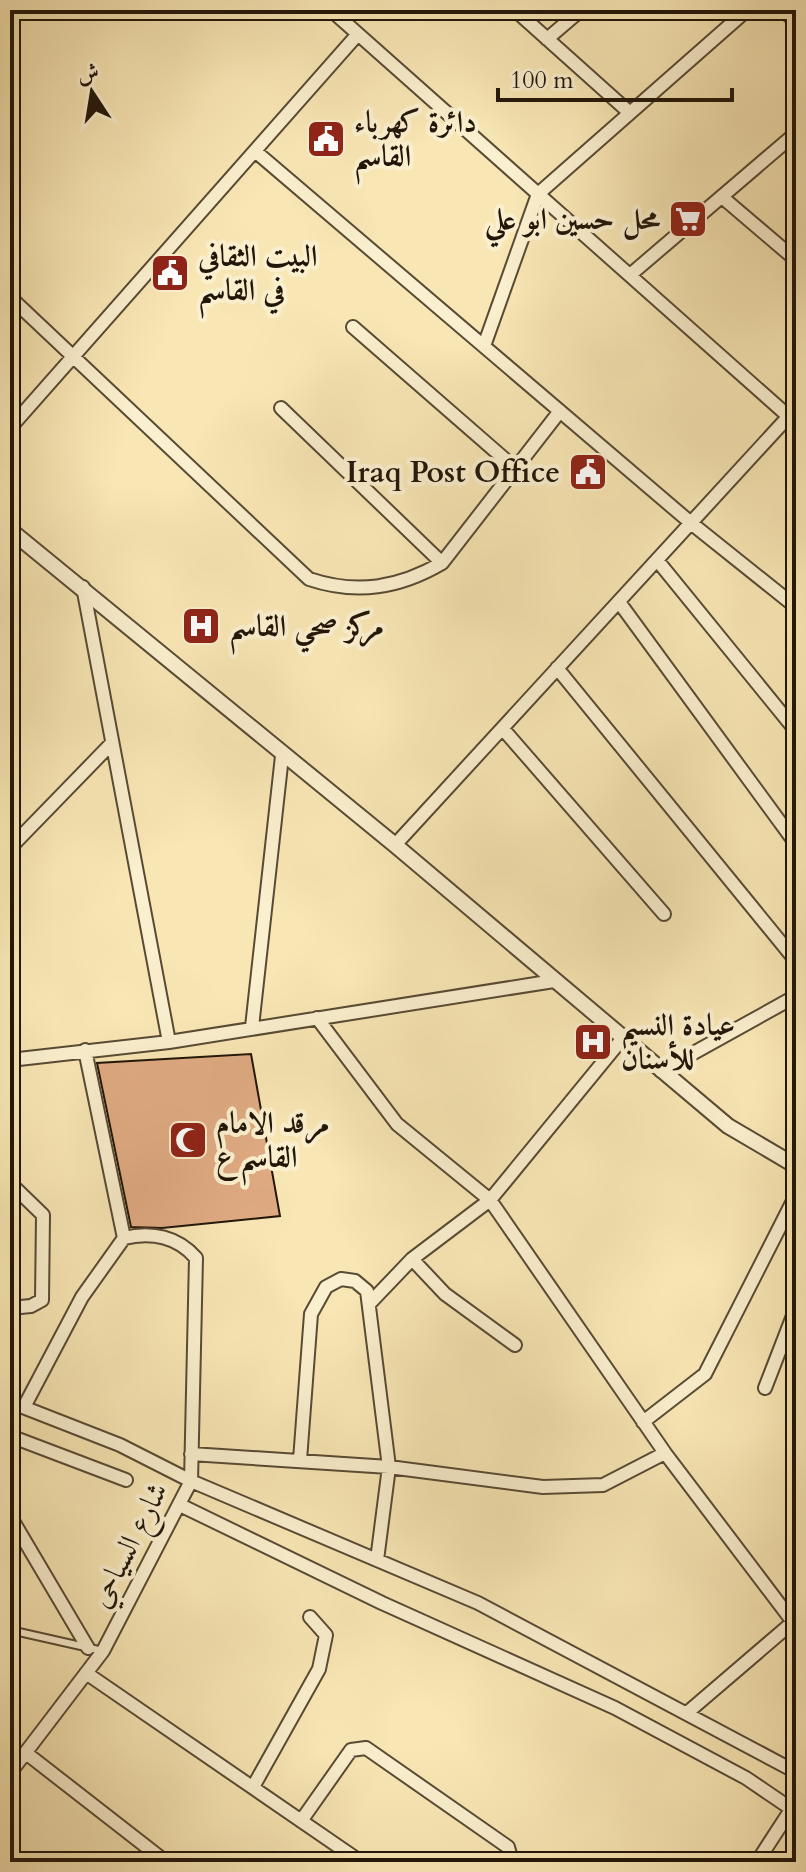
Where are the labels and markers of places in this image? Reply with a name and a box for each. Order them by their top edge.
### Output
place label: دائرة كهرباء القاسم [354,102,477,185]
public building icon: دائرة كهرباء القاسم [305,118,347,160]
supermarket icon: محل حسين ابو علي [667,198,709,240]
place label: محل حسين ابو علي [484,199,661,248]
place label: البيت الثقافي في القاسم [197,236,318,319]
public building icon: البيت الثقافي في القاسم [149,252,191,294]
public building icon: Iraq Post Office [567,451,609,493]
place label: Iraq Post Office [346,452,560,493]
hospital icon: مركز صحي القاسم [180,605,222,647]
place label: مركز صحي القاسم [229,606,384,655]
place label: عيادة النسيم للأسنان [621,1005,735,1080]
hospital icon: عيادة النسيم للأسنان [572,1021,614,1063]
place label: مرقد الامام القاسم ع [216,1103,329,1186]
mosque icon: مرقد الامام القاسم ع [167,1119,209,1161]

